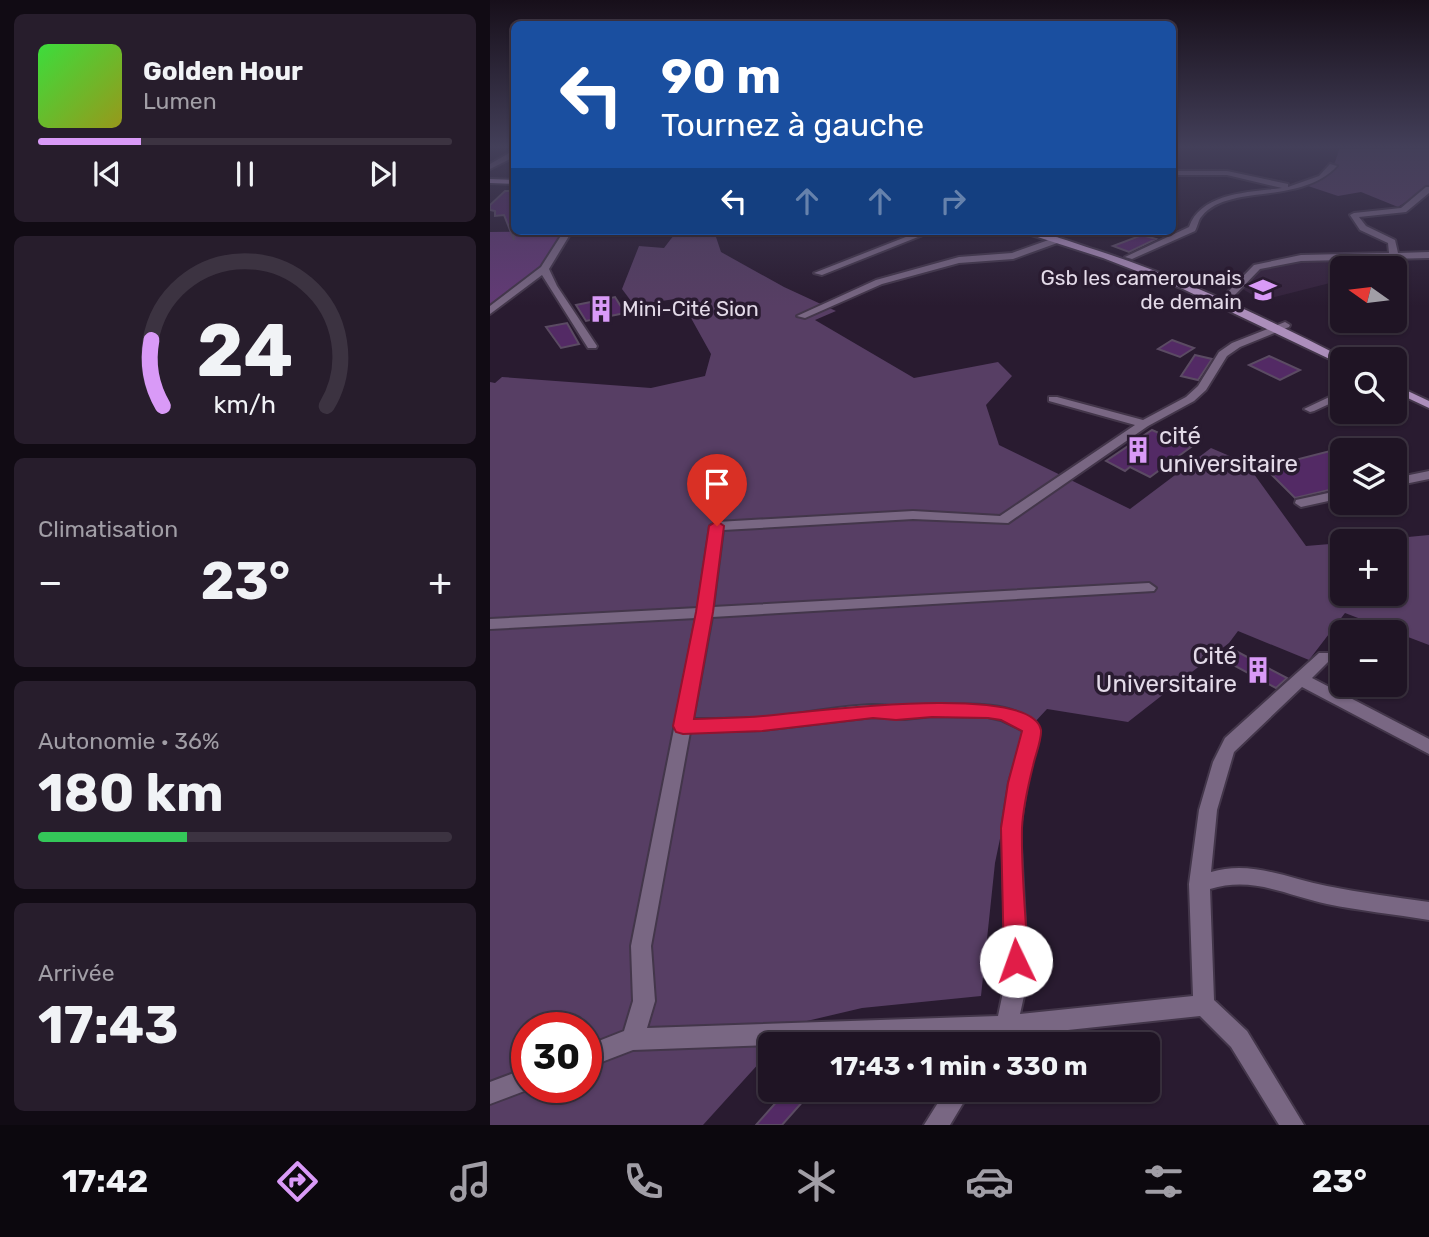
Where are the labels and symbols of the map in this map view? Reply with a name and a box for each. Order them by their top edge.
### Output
north arrow [1330,256,1407,332]
place label: Gsb les camerounais de demain [1040,265,1242,314]
school or university icon: Gsb les camerounais de demain [1248,275,1278,305]
building icon: Mini-Cité Sion [586,294,616,324]
place label: Mini-Cité Sion [622,296,759,321]
place label: cité universitaire [1159,422,1298,478]
building icon: cité universitaire [1123,435,1153,465]
pin [687,454,747,526]
place label: Cité Universitaire [1096,642,1237,698]
building icon: Cité Universitaire [1243,655,1273,685]
position arrow [979,924,1053,998]
speed limit sign: 30 [511,1012,602,1103]

